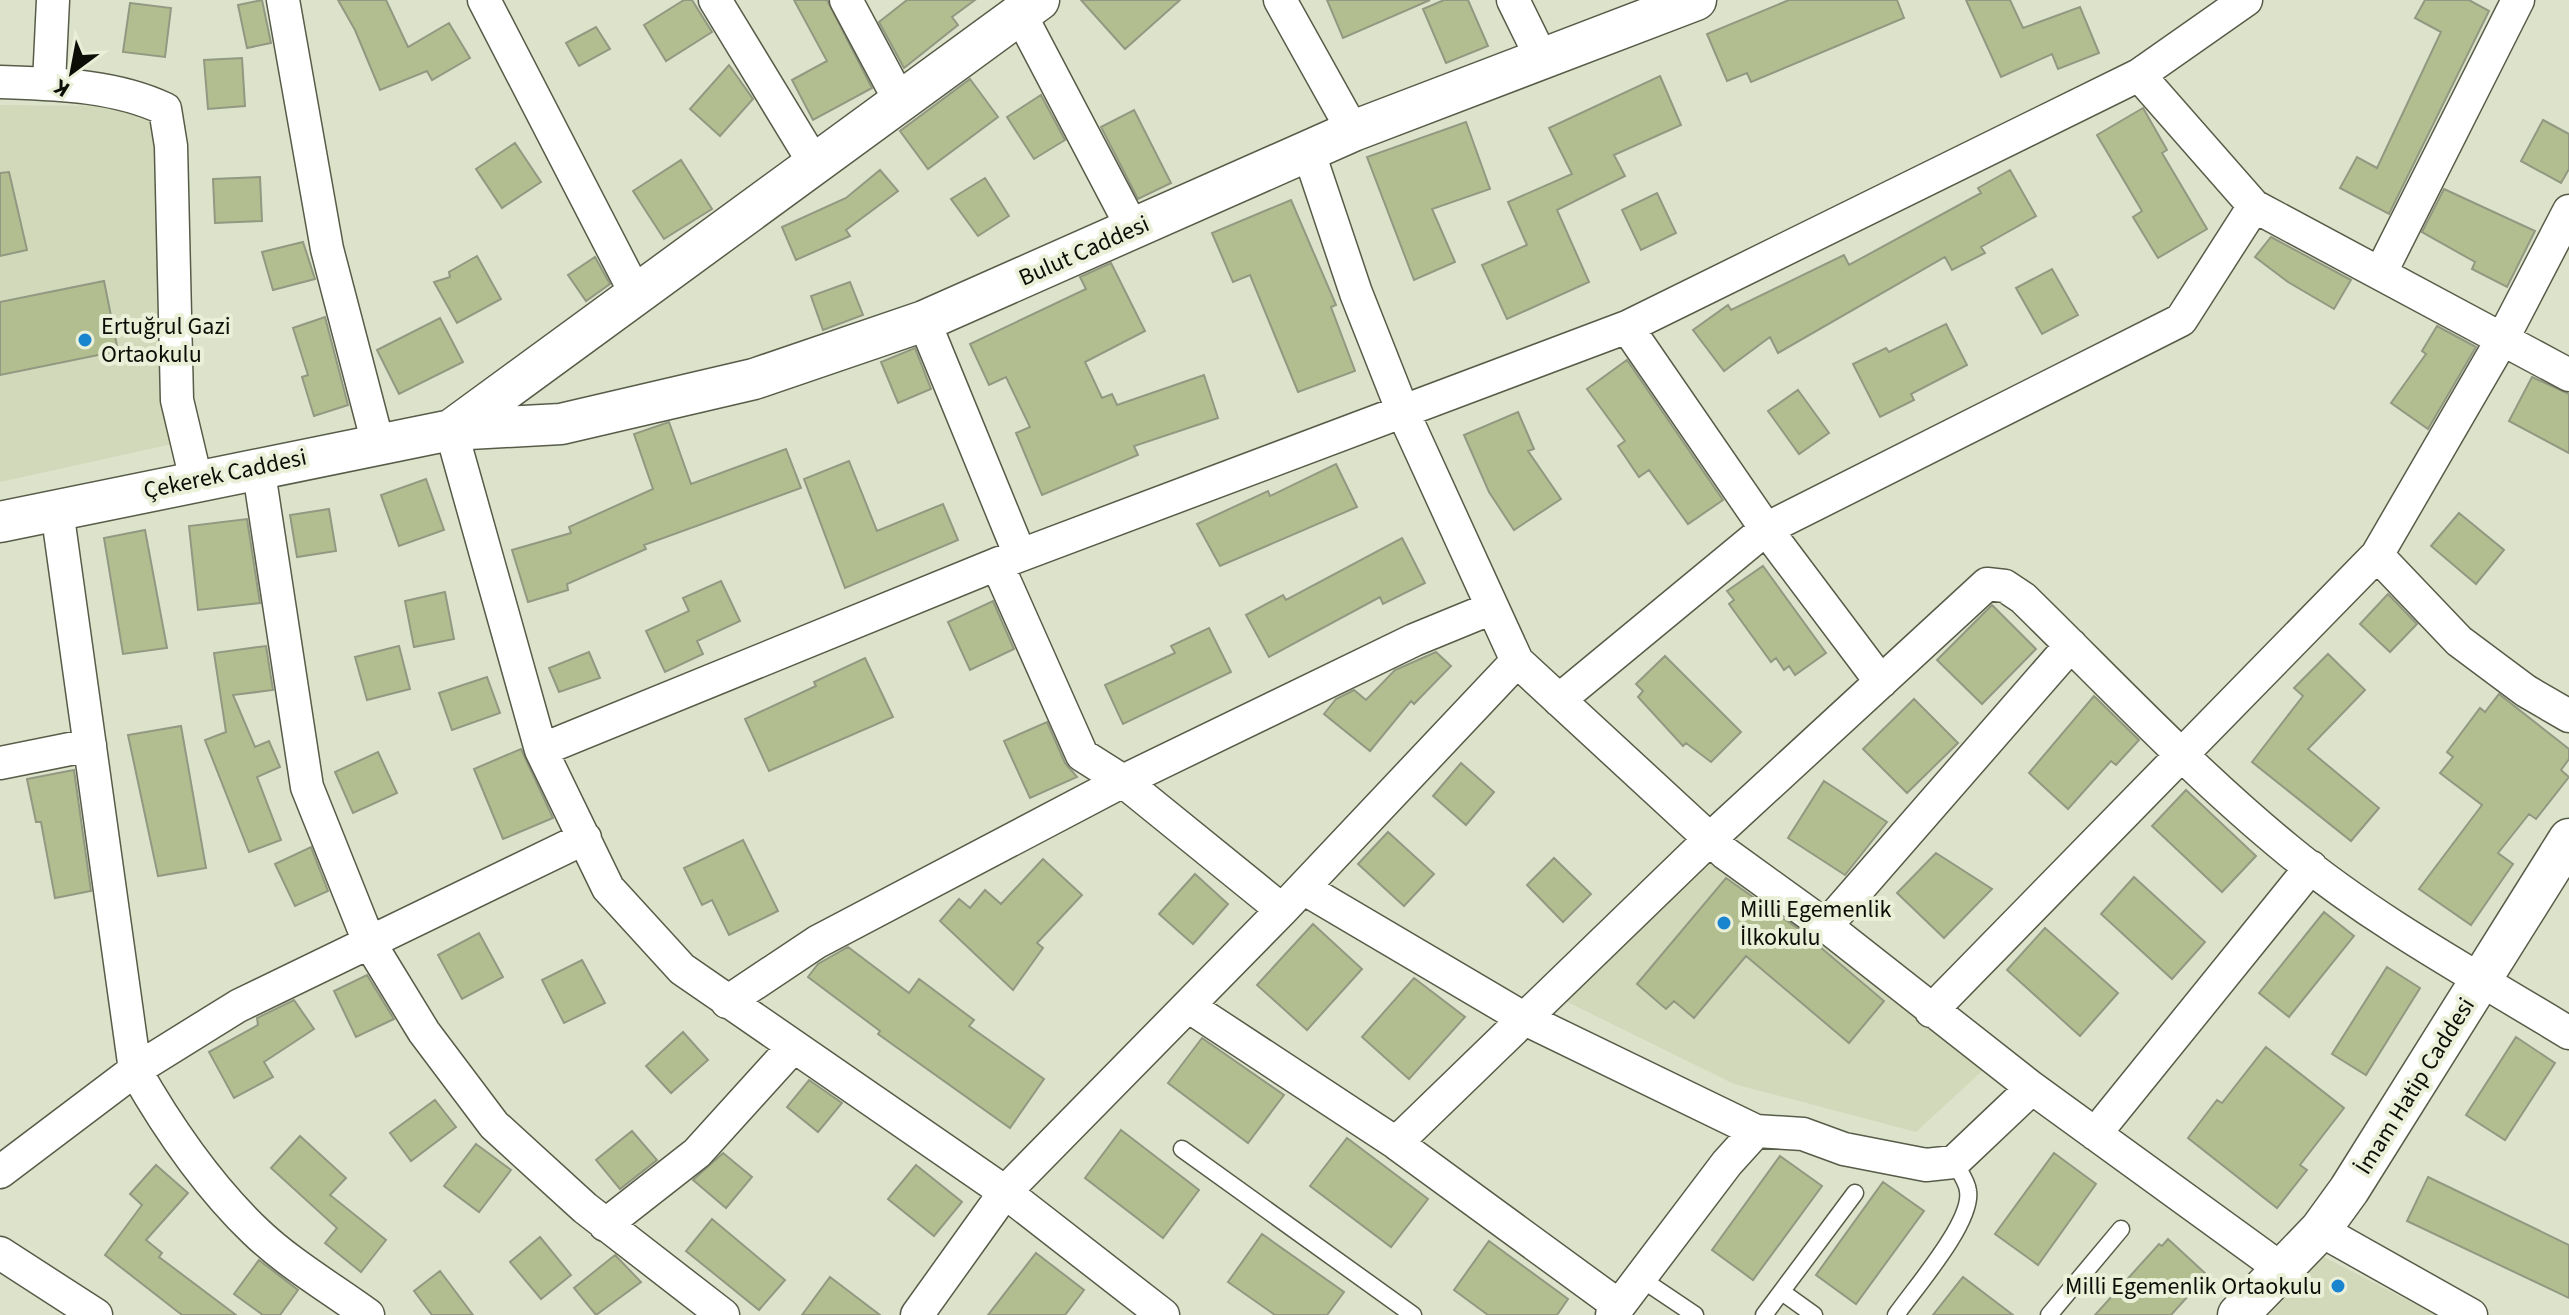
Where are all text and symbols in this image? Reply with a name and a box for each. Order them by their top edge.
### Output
north arrow [32,32,112,112]
text: K [47,71,76,105]
street label: Bulut Caddesi [1013,207,1155,295]
place label: Ertuğrul Gazi Ortaokulu [101,309,231,372]
marker: Ertuğrul Gazi Ortaokulu [76,331,94,349]
street label: Çekerek Caddesi [140,440,310,508]
place label: Milli Egemenlik İlkokulu [1740,892,1892,955]
marker: Milli Egemenlik İlkokulu [1715,914,1733,932]
street label: İmam Hatip Caddesi [2346,991,2484,1181]
place label: Milli Egemenlik Ortaokulu [2065,1269,2322,1304]
marker: Milli Egemenlik Ortaokulu [2329,1277,2347,1295]

